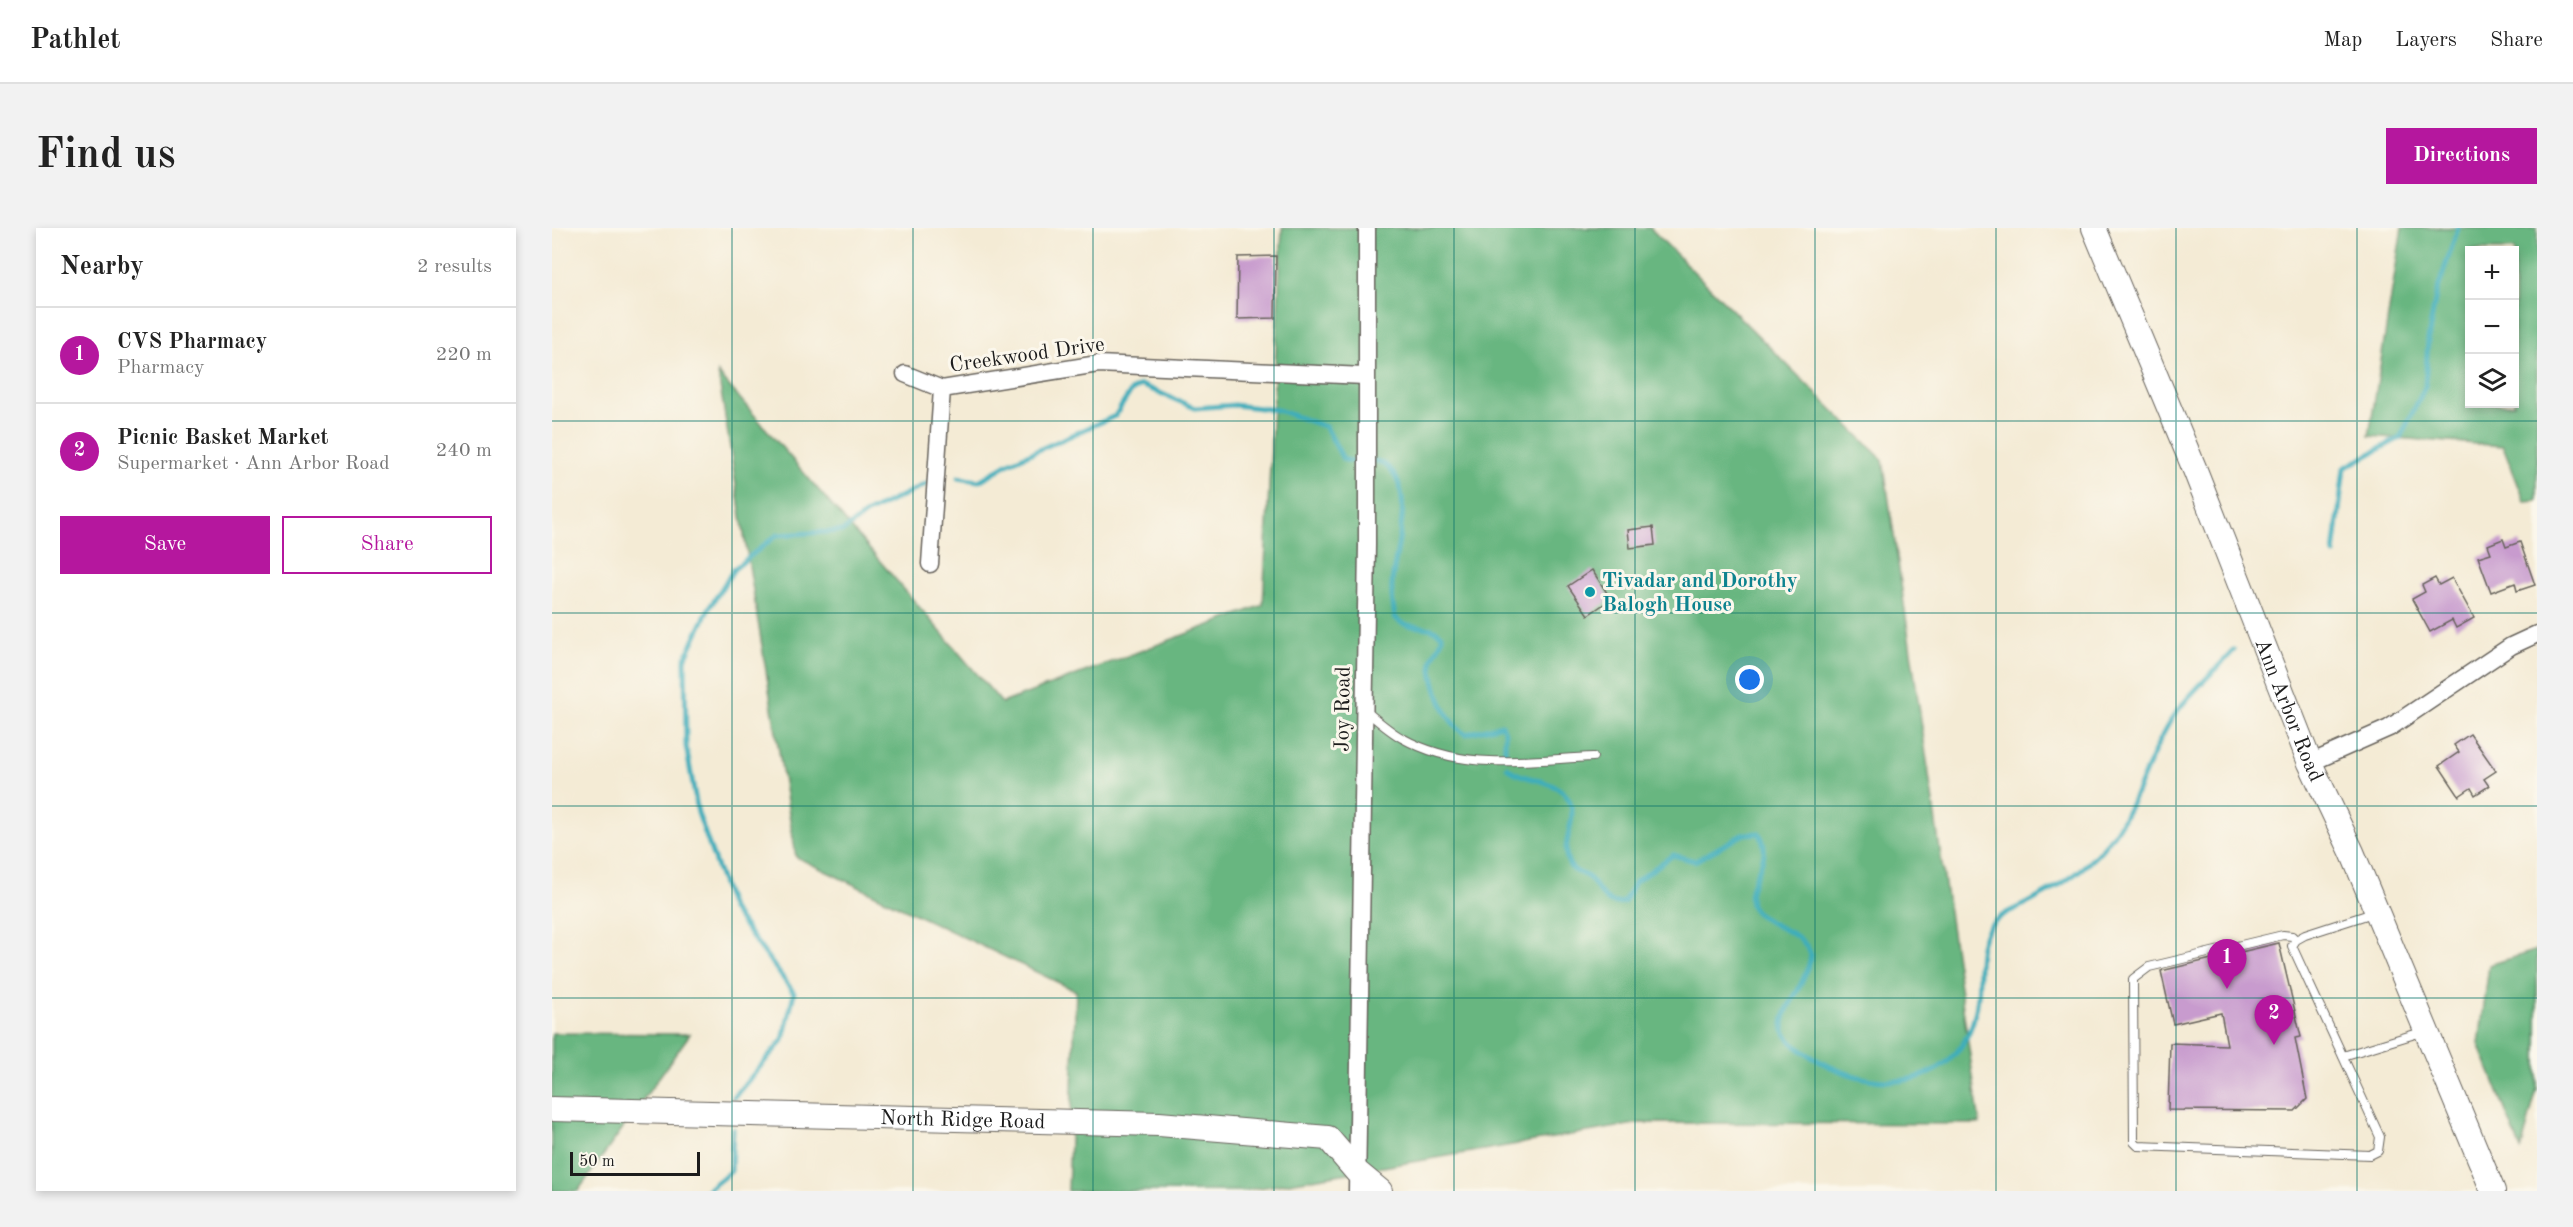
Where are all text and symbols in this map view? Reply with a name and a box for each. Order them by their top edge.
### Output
text: Pathlet [30,27,121,55]
text: Map [2323,30,2362,51]
text: Layers [2395,30,2457,51]
text: Share [2490,30,2543,51]
button: Directions [2386,128,2537,184]
text: Find us [36,135,175,177]
map controls [2465,246,2519,408]
button: + [2465,246,2519,300]
text: Nearby [60,254,144,280]
text: 2 results [417,257,492,277]
button: − [2465,300,2519,354]
text: CVS Pharmacy [117,331,267,353]
street label: Creekwood Drive [948,334,1106,377]
text: 1 [74,345,85,365]
text: 220 m [436,345,492,365]
button: layers [2465,354,2519,408]
text: Pharmacy [117,358,205,378]
text: Picnic Basket Market [117,427,329,449]
text: 2 [74,441,85,461]
text: 240 m [436,441,492,461]
text: Supermarket · Ann Arbor Road [117,454,390,474]
button: Save [60,516,270,574]
button: Share [282,516,492,574]
place label: Tivadar and Dorothy Balogh House [1602,571,1798,616]
marker: Tivadar and Dorothy Balogh House [1583,585,1597,599]
street label: Ann Arbor Road [2250,636,2326,785]
your location [1735,665,1764,694]
street label: Joy Road [1332,666,1355,752]
pin: 1 [2208,940,2246,989]
pin: 2 [2254,996,2294,1045]
street label: North Ridge Road [880,1108,1046,1133]
scale bar [570,1149,700,1176]
text: 50 m [579,1154,615,1170]

